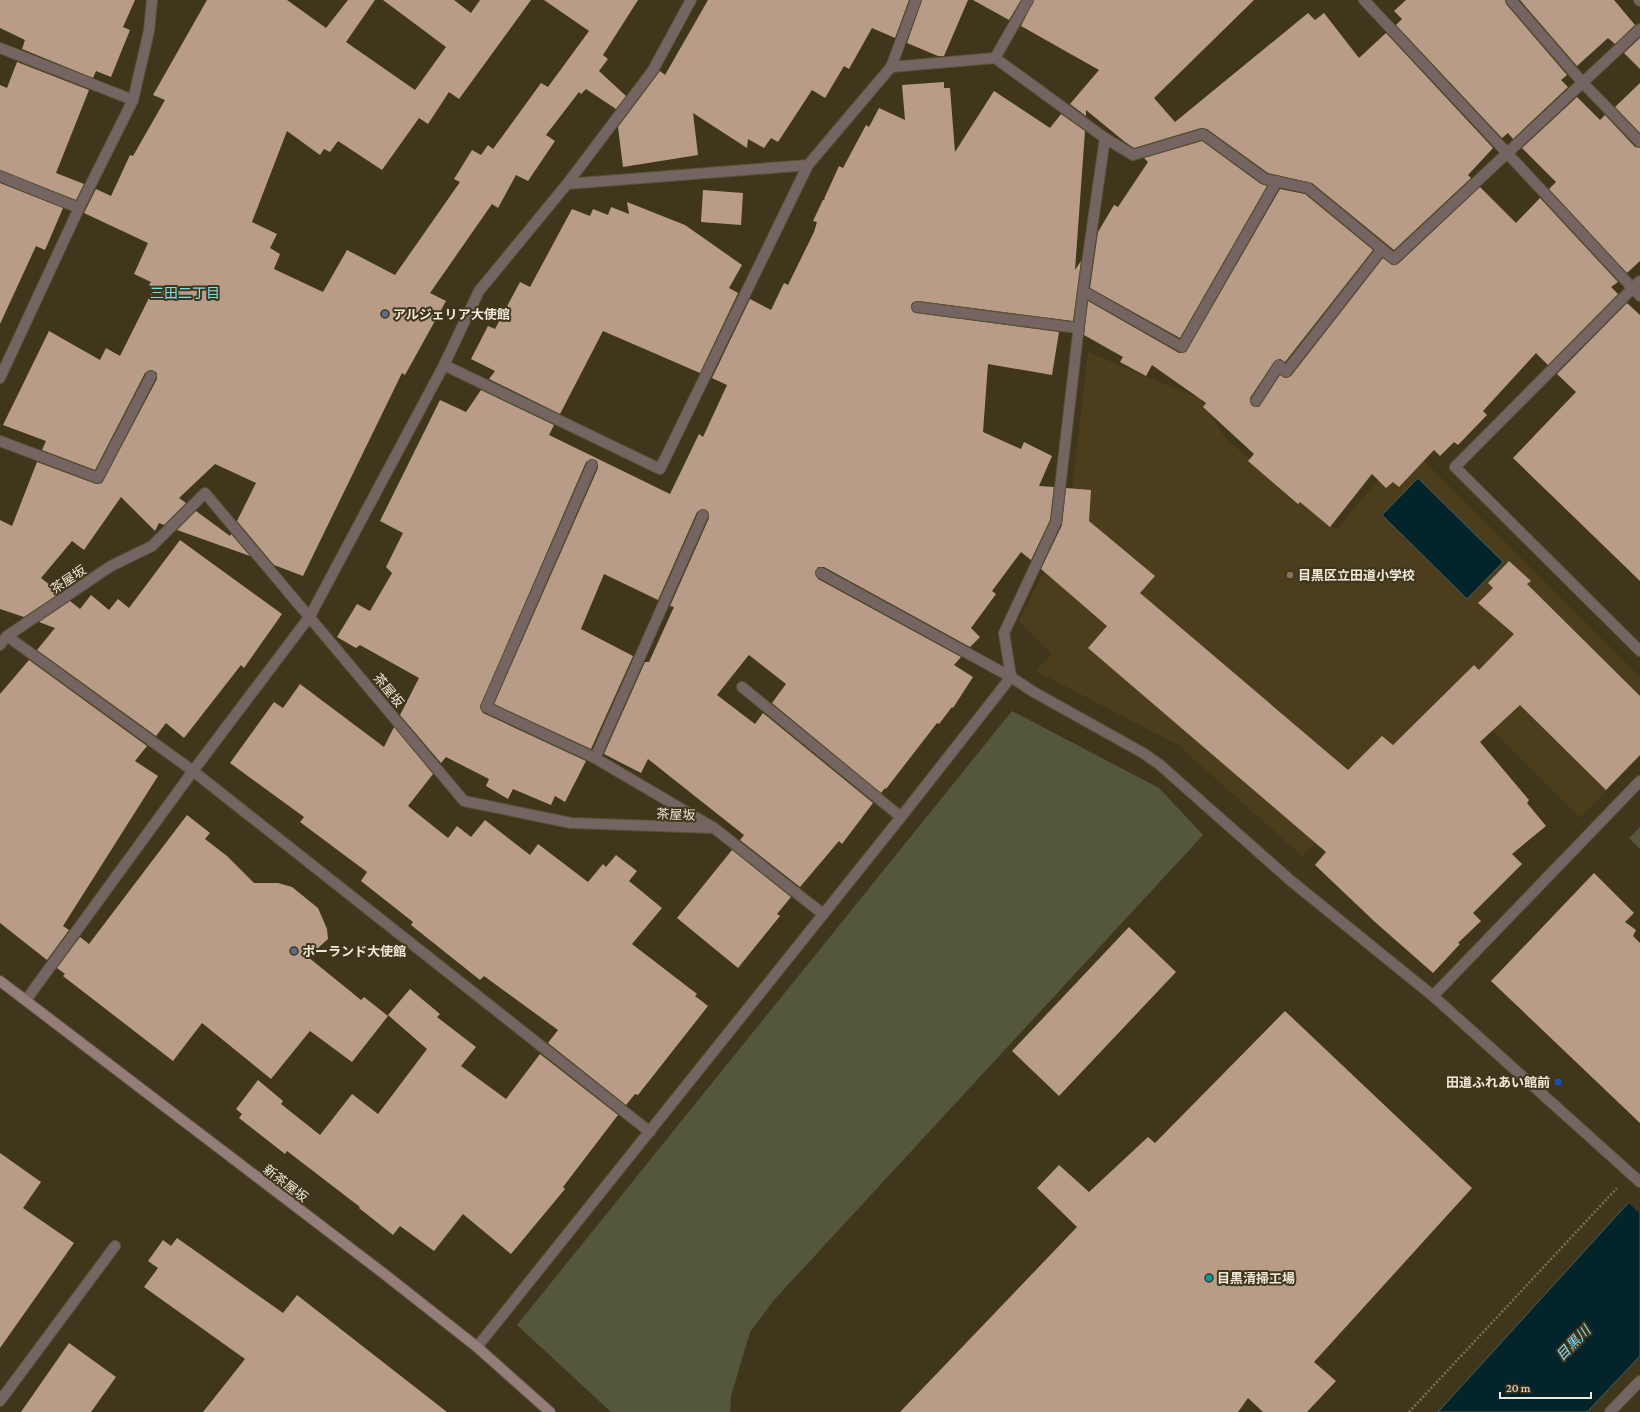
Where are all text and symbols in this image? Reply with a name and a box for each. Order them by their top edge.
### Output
district label: 三田二丁目 [150,285,220,301]
place label: アルジェリア大使館 [393,307,510,322]
marker: アルジェリア大使館 [380,309,390,319]
street label: 茶屋坂 [48,562,89,597]
place label: 目黒区立田道小学校 [1298,568,1415,583]
marker: 目黒区立田道小学校 [1285,570,1295,580]
street label: 茶屋坂 [370,671,407,710]
street label: 茶屋坂 [656,806,696,823]
place label: ポーランド大使館 [302,944,406,959]
marker: ポーランド大使館 [289,946,299,956]
place label: 田道ふれあい館前 [1446,1075,1550,1090]
marker: 田道ふれあい館前 [1553,1077,1563,1087]
street label: 新茶屋坂 [260,1162,311,1205]
place label: 目黒清掃工場 [1217,1271,1295,1286]
marker: 目黒清掃工場 [1204,1273,1214,1283]
water label: 目黒川 [1553,1321,1595,1364]
scale bar [1500,1374,1591,1400]
text: 20 m [1506,1381,1531,1395]

